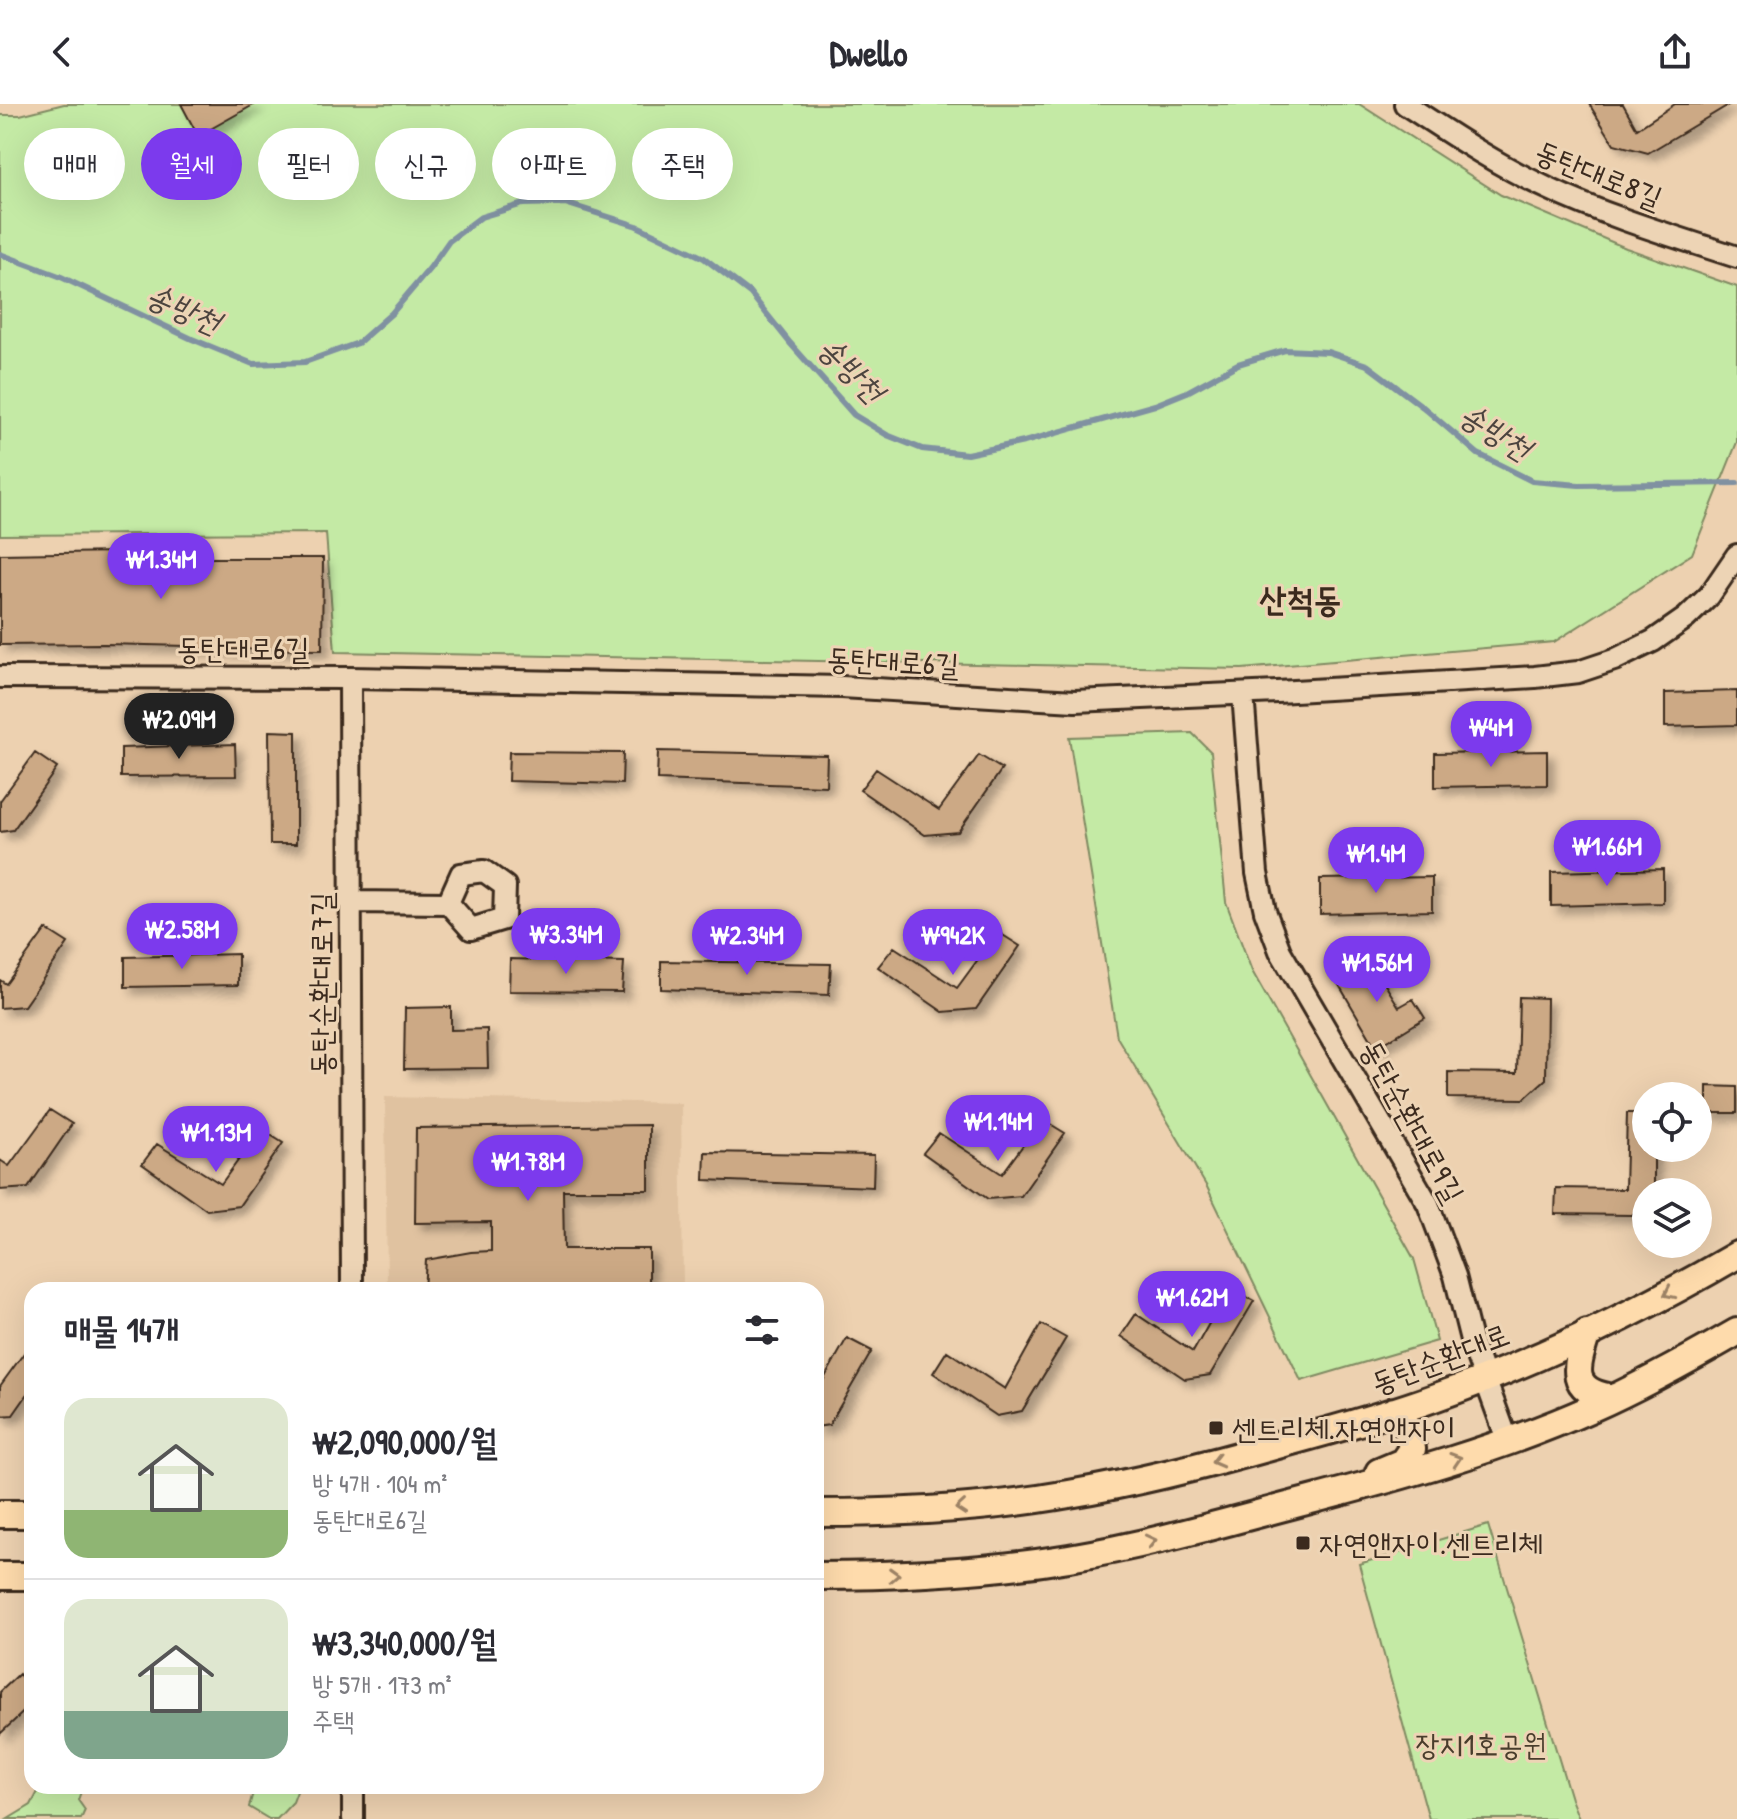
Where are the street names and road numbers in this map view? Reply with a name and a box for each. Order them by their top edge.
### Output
street label: 동탄대로8길 [1530,130,1668,218]
street label: 동탄대로6길 [177,628,309,668]
street label: 동탄대로6길 [826,638,960,684]
street label: 동탄순환대로7길 [301,892,341,1076]
street label: 동탄순환대로9길 [1352,1033,1474,1209]
street label: 동탄순환대로 [1365,1313,1515,1403]

